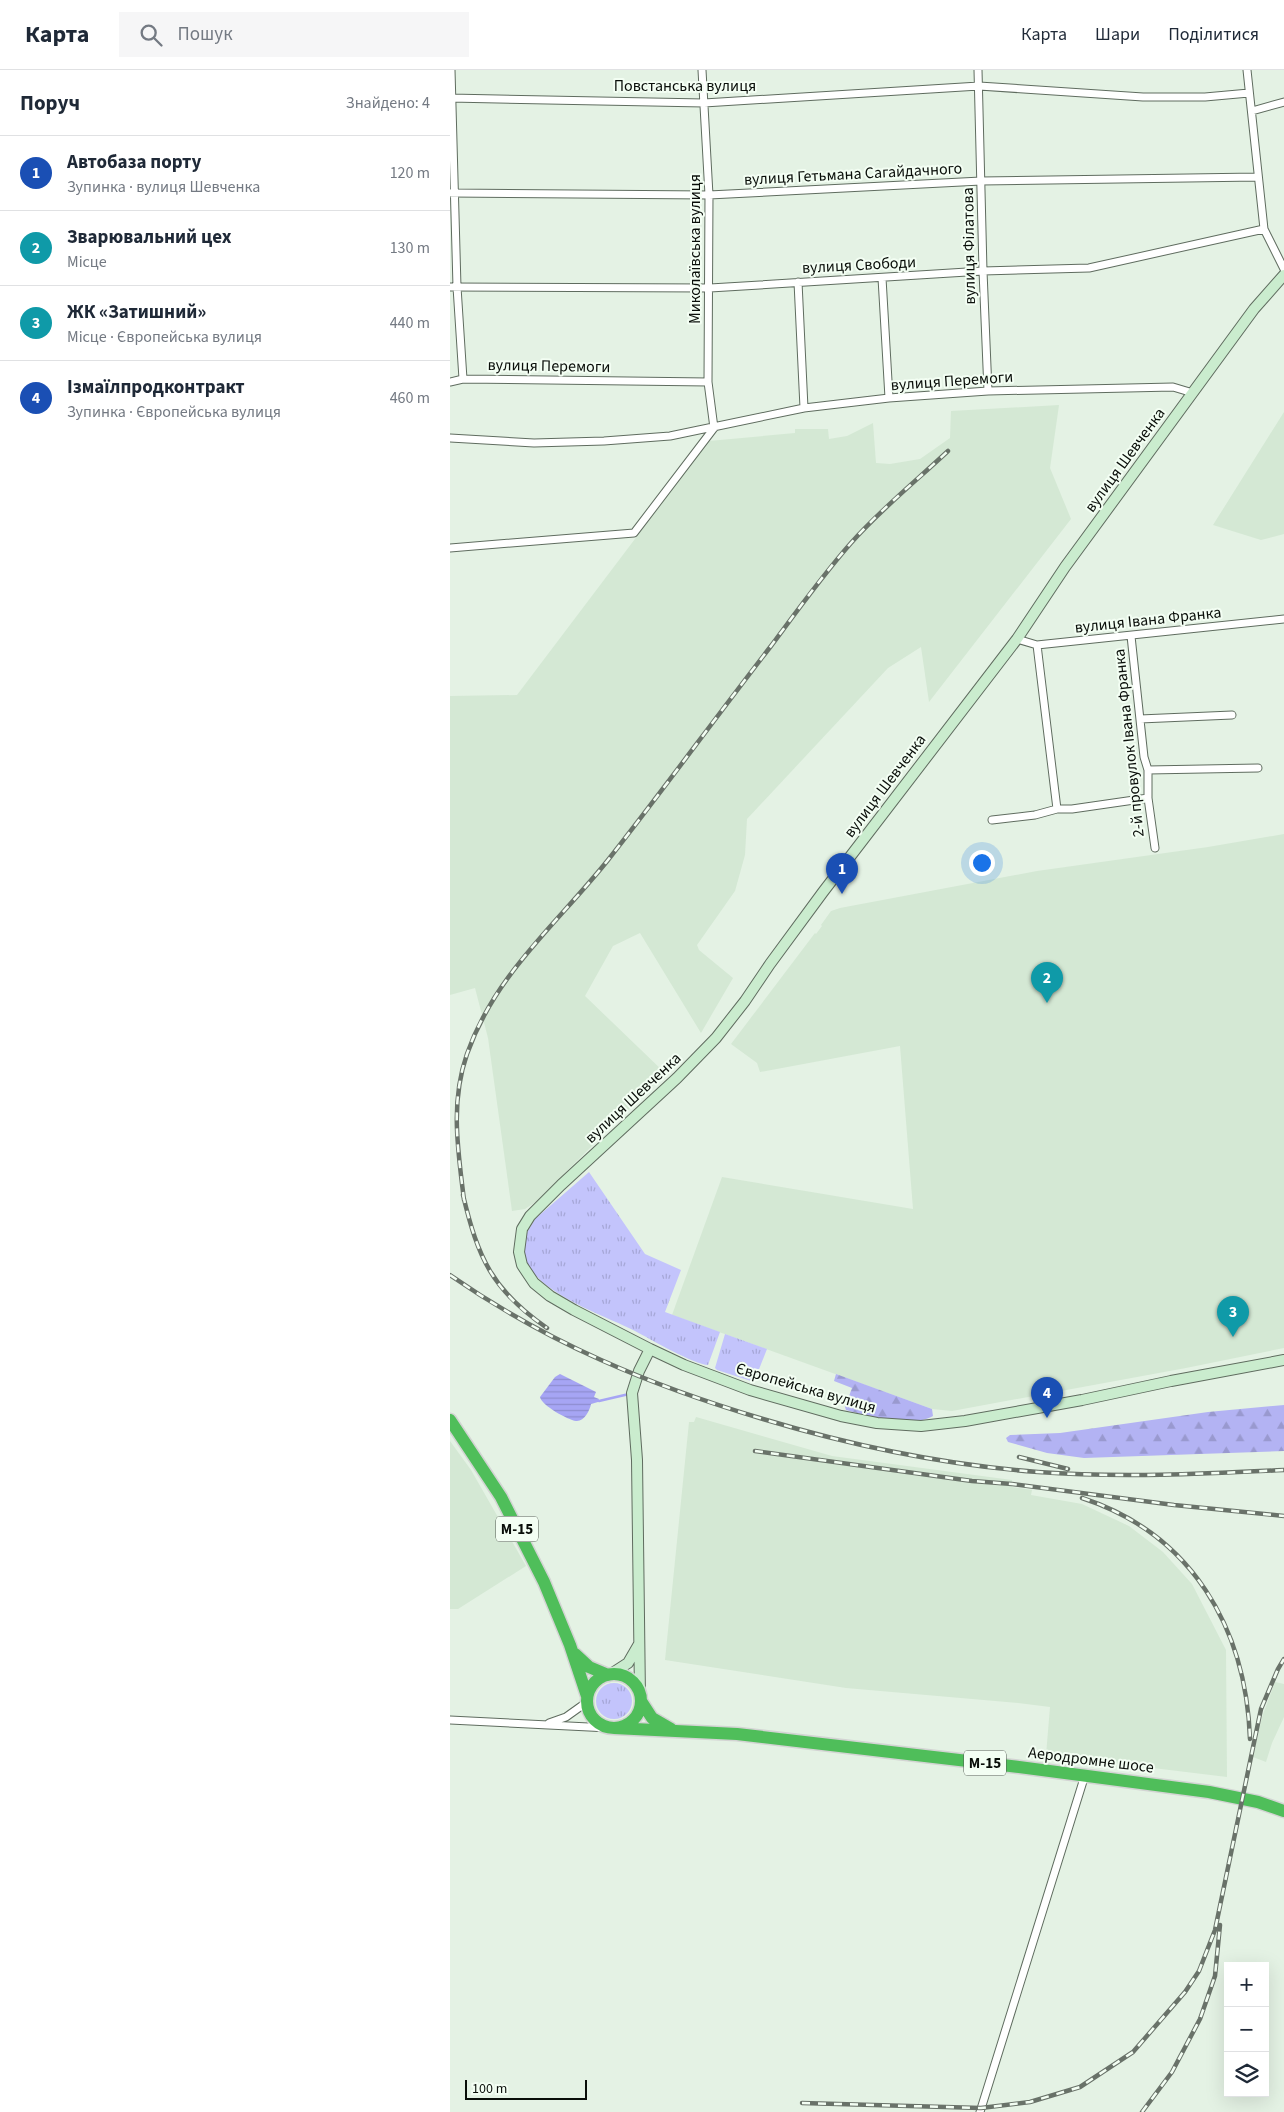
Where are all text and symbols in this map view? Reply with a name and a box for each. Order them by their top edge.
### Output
search box [119,12,469,57]
text: Карта [25,17,89,52]
icon: search [137,21,165,49]
text: Пошук [177,21,233,48]
text: Карта [1021,22,1067,47]
text: Шари [1095,22,1140,47]
text: Поділитися [1168,22,1259,47]
street label: Повстанська вулиця [614,75,756,97]
text: Поруч [20,88,80,118]
text: Знайдено: 4 [346,92,430,114]
text: Автобаза порту [67,149,201,176]
street label: вулиця Гетьмана Сагайдачного [743,157,963,191]
text: 1 [32,162,40,184]
text: 120 m [390,162,430,184]
street label: Миколаївська вулиця [684,174,706,324]
text: Зупинка · вулиця Шевченка [67,176,260,198]
street label: вулиця Філатова [957,187,981,305]
text: Зварювальний цех [67,224,232,251]
text: 2 [32,237,40,259]
text: 130 m [390,237,430,259]
text: Місце [67,251,107,273]
street label: вулиця Свободи [801,251,917,279]
text: ЖК «Затишний» [67,299,206,326]
text: 3 [32,312,40,334]
text: 440 m [390,312,430,334]
text: Місце · Європейська вулиця [67,326,262,348]
street label: вулиця Перемоги [487,354,611,378]
street label: вулиця Перемоги [890,366,1014,396]
text: Ізмаїлпродконтракт [67,374,245,401]
text: 4 [32,387,40,409]
text: 460 m [390,387,430,409]
text: Зупинка · Європейська вулиця [67,401,281,423]
street label: вулиця Шевченка [1080,403,1170,517]
street label: вулиця Івана Франка [1074,601,1222,639]
street label: 2-й провулок Івана Франка [1108,648,1150,838]
street label: вулиця Шевченка [839,730,931,842]
your location [969,850,995,876]
pin: 1 [826,853,858,894]
pin: 2 [1031,962,1063,1003]
street label: вулиця Шевченка [580,1048,686,1148]
pin: 3 [1217,1296,1249,1337]
street label: Європейська вулиця [733,1357,879,1419]
pin: 4 [1031,1377,1063,1418]
road number: М-15 [496,1516,538,1542]
street label: Аеродромне шосе [1027,1741,1155,1779]
road number: М-15 [964,1750,1006,1776]
map controls [1224,1962,1269,2097]
button: + [1224,1962,1269,2007]
button: − [1224,2007,1269,2052]
button: layers [1224,2052,1269,2097]
scale bar [465,2077,588,2100]
text: 100 m [472,2079,507,2099]

